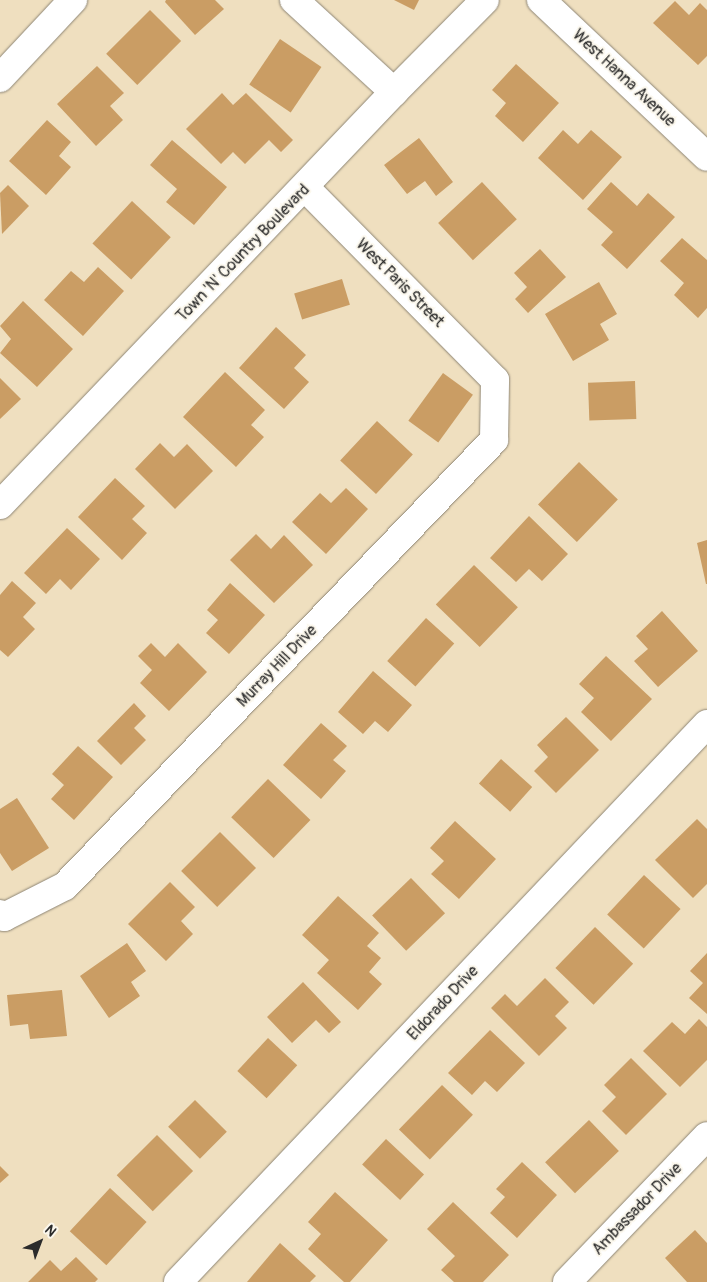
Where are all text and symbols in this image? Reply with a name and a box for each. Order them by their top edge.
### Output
street label: West Hanna Avenue [568,25,680,131]
street label: Town 'N' Country Boulevard [172,180,314,326]
street label: West Paris Street [352,235,448,331]
street label: Murray Hill Drive [233,621,321,711]
street label: Eldorado Drive [404,962,482,1044]
street label: Ambassador Drive [588,1159,686,1259]
north arrow [15,1217,65,1267]
text: N [41,1221,60,1240]

